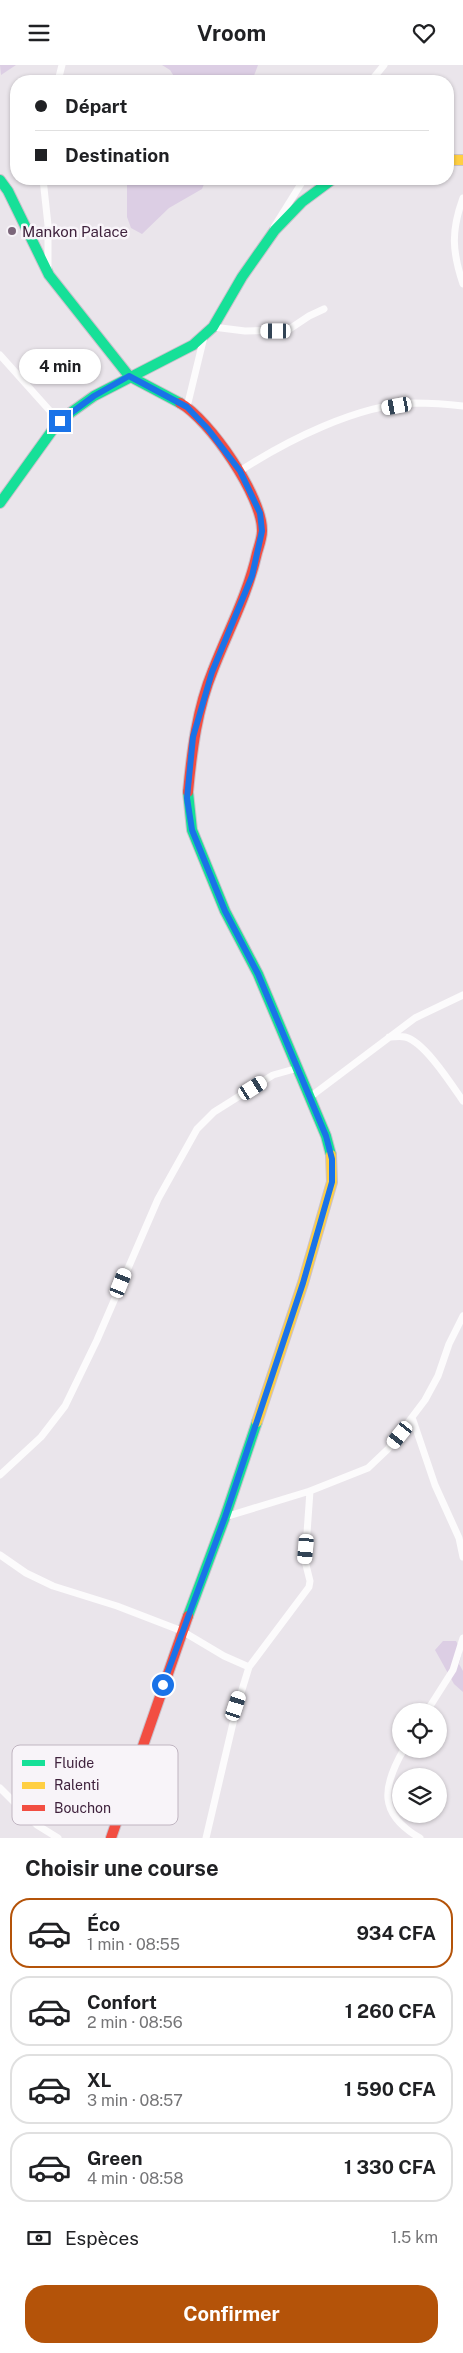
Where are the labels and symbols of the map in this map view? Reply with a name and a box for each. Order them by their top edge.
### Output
place label: Mankon Palace [22,223,128,240]
marker: Mankon Palace [6,225,18,237]
car [261,324,291,339]
callout: 4 min [19,349,101,383]
car [380,396,413,416]
route end [49,410,71,432]
car [236,1074,269,1102]
car [108,1266,133,1300]
car [384,1419,415,1451]
car [297,1533,314,1565]
route start [152,1674,174,1696]
car [224,1689,247,1723]
legend [12,1745,178,1825]
text: Fluide [54,1755,94,1771]
text: Ralenti [54,1777,100,1793]
text: Bouchon [54,1800,111,1816]

